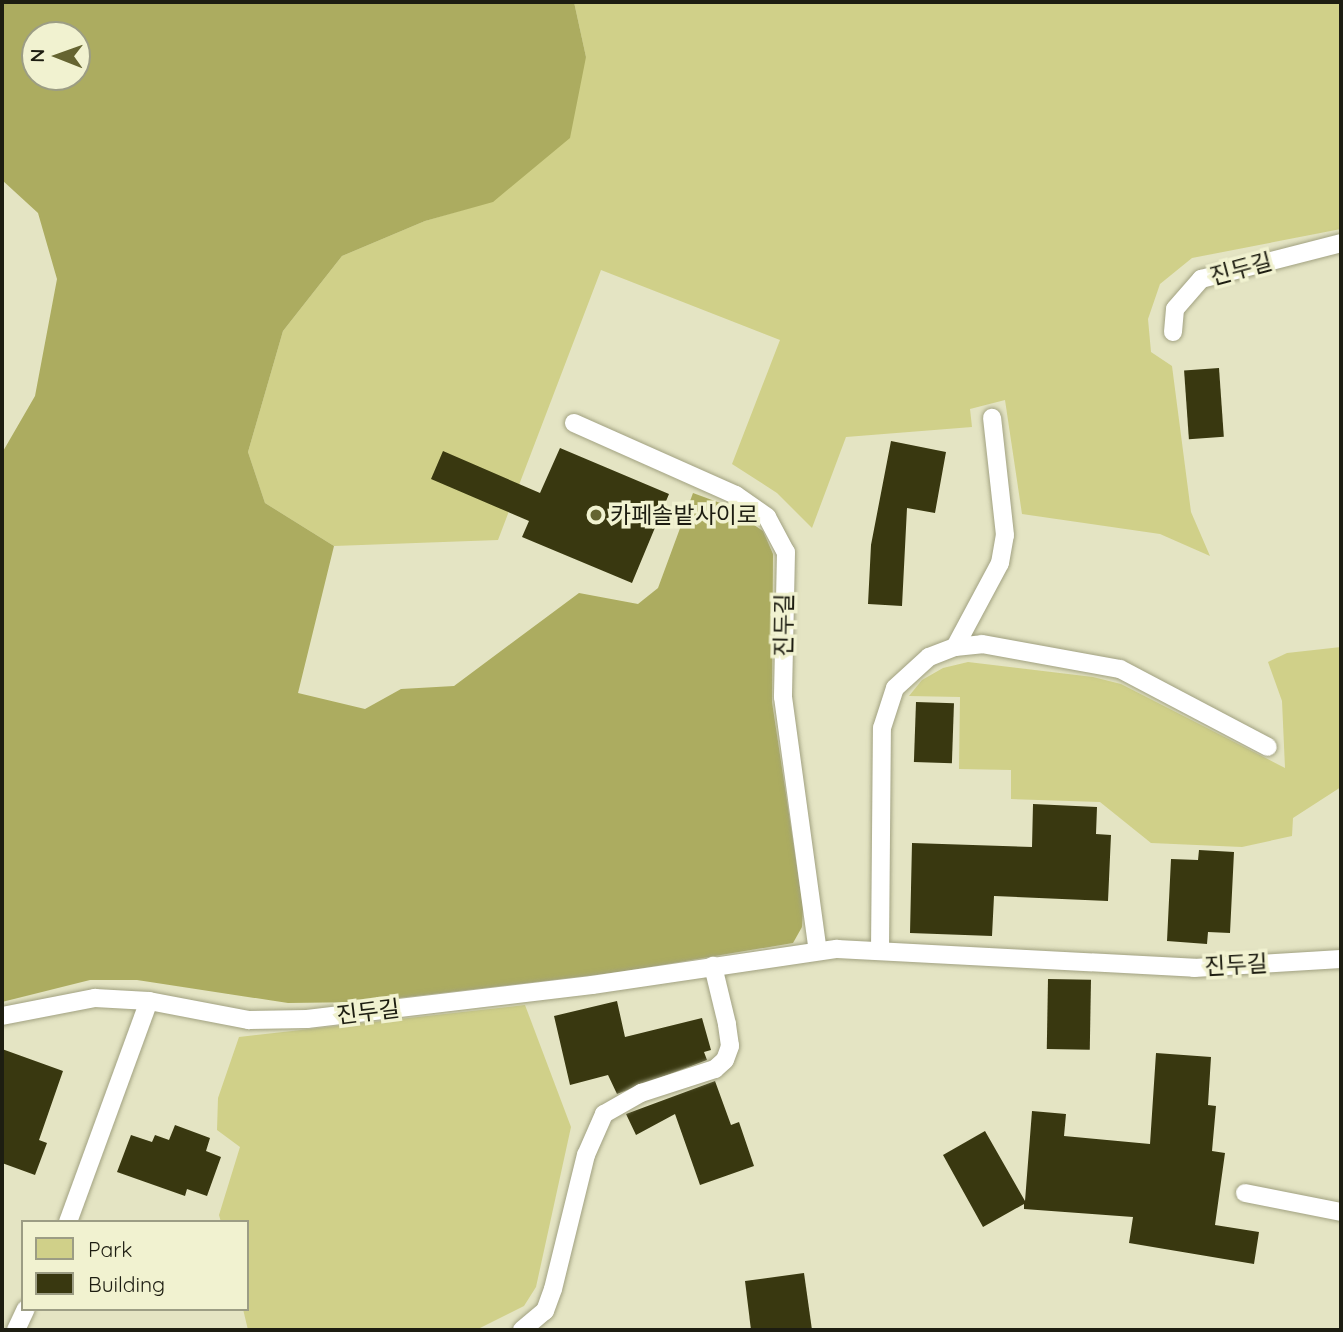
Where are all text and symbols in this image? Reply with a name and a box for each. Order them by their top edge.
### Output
north arrow [21,21,91,91]
text: N [25,48,49,63]
street label: 진두길 [1207,247,1275,291]
place label: 카페솔밭사이로 [610,501,758,529]
marker: 카페솔밭사이로 [588,507,604,523]
street label: 진두길 [770,593,798,657]
street label: 진두길 [1204,950,1268,980]
street label: 진두길 [335,994,401,1030]
legend [21,1220,248,1311]
text: Park [88,1236,132,1262]
text: Building [88,1271,165,1297]

